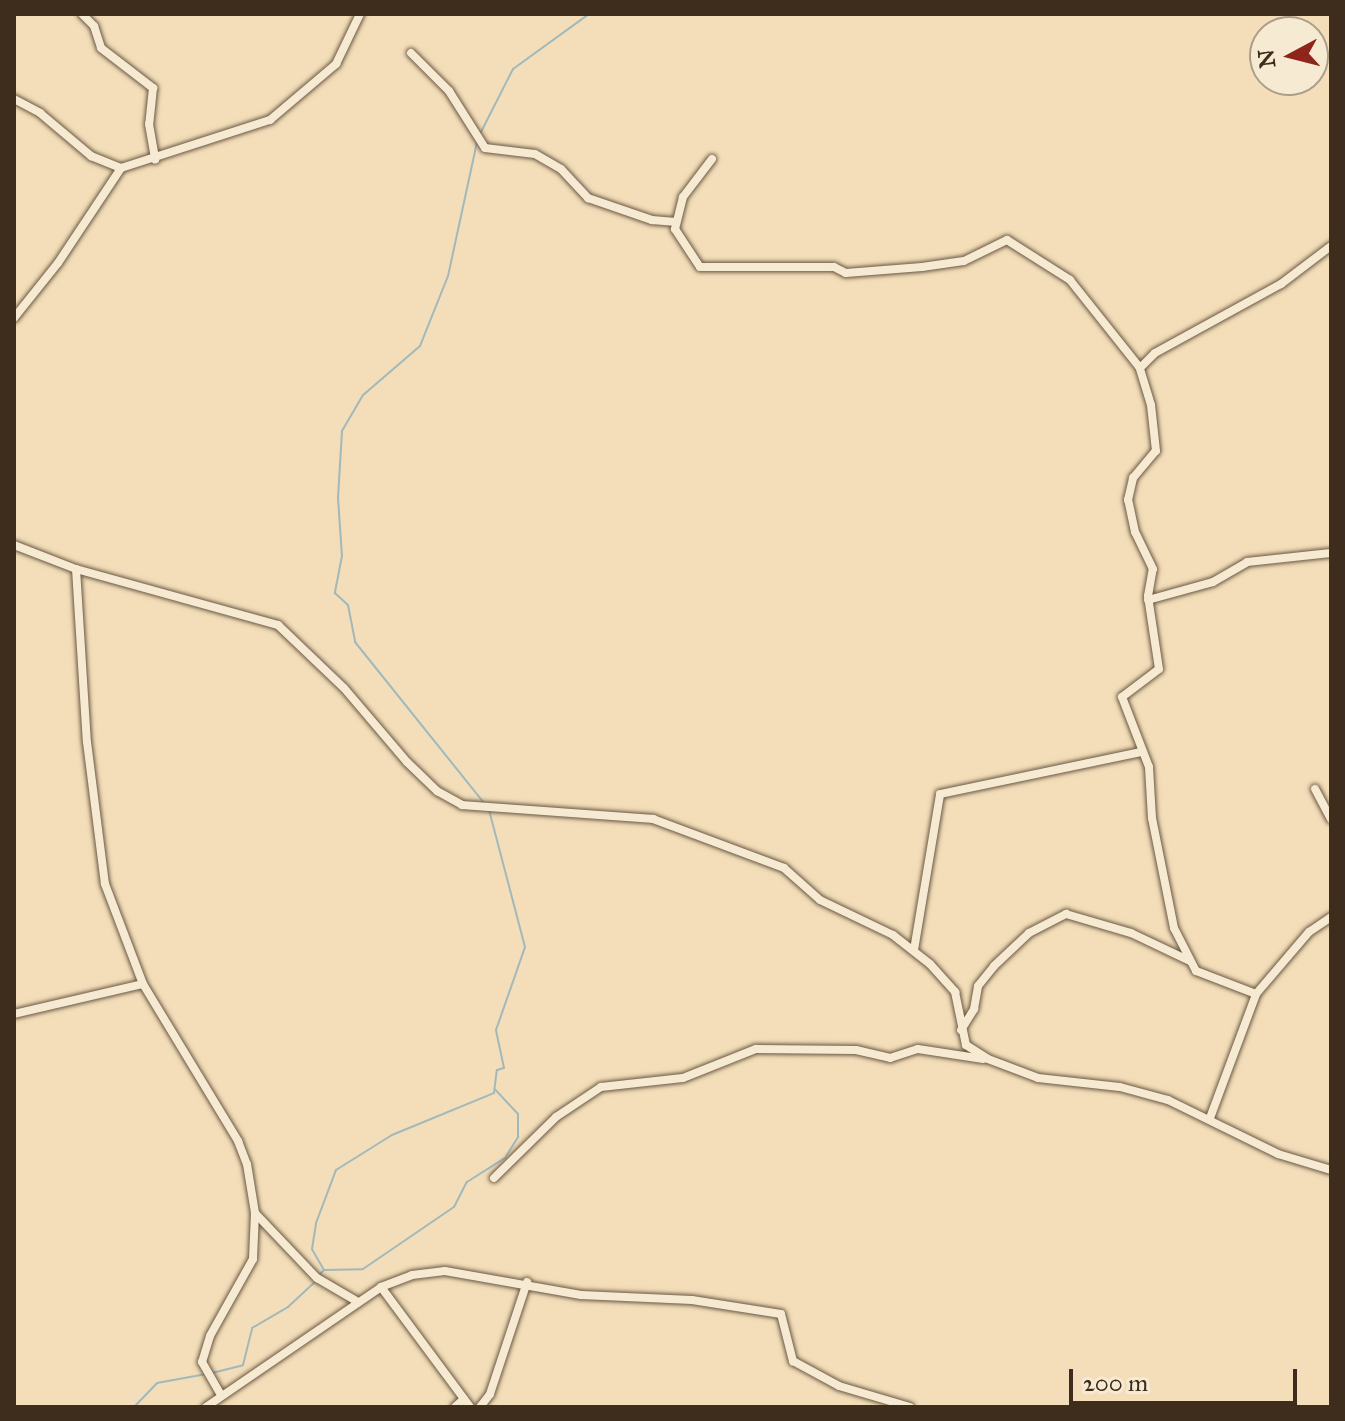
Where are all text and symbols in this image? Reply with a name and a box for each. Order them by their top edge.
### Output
north arrow [1249,16,1329,96]
text: N [1252,48,1281,70]
scale bar [1073,1353,1301,1403]
text: 200 m [1083,1368,1148,1398]

